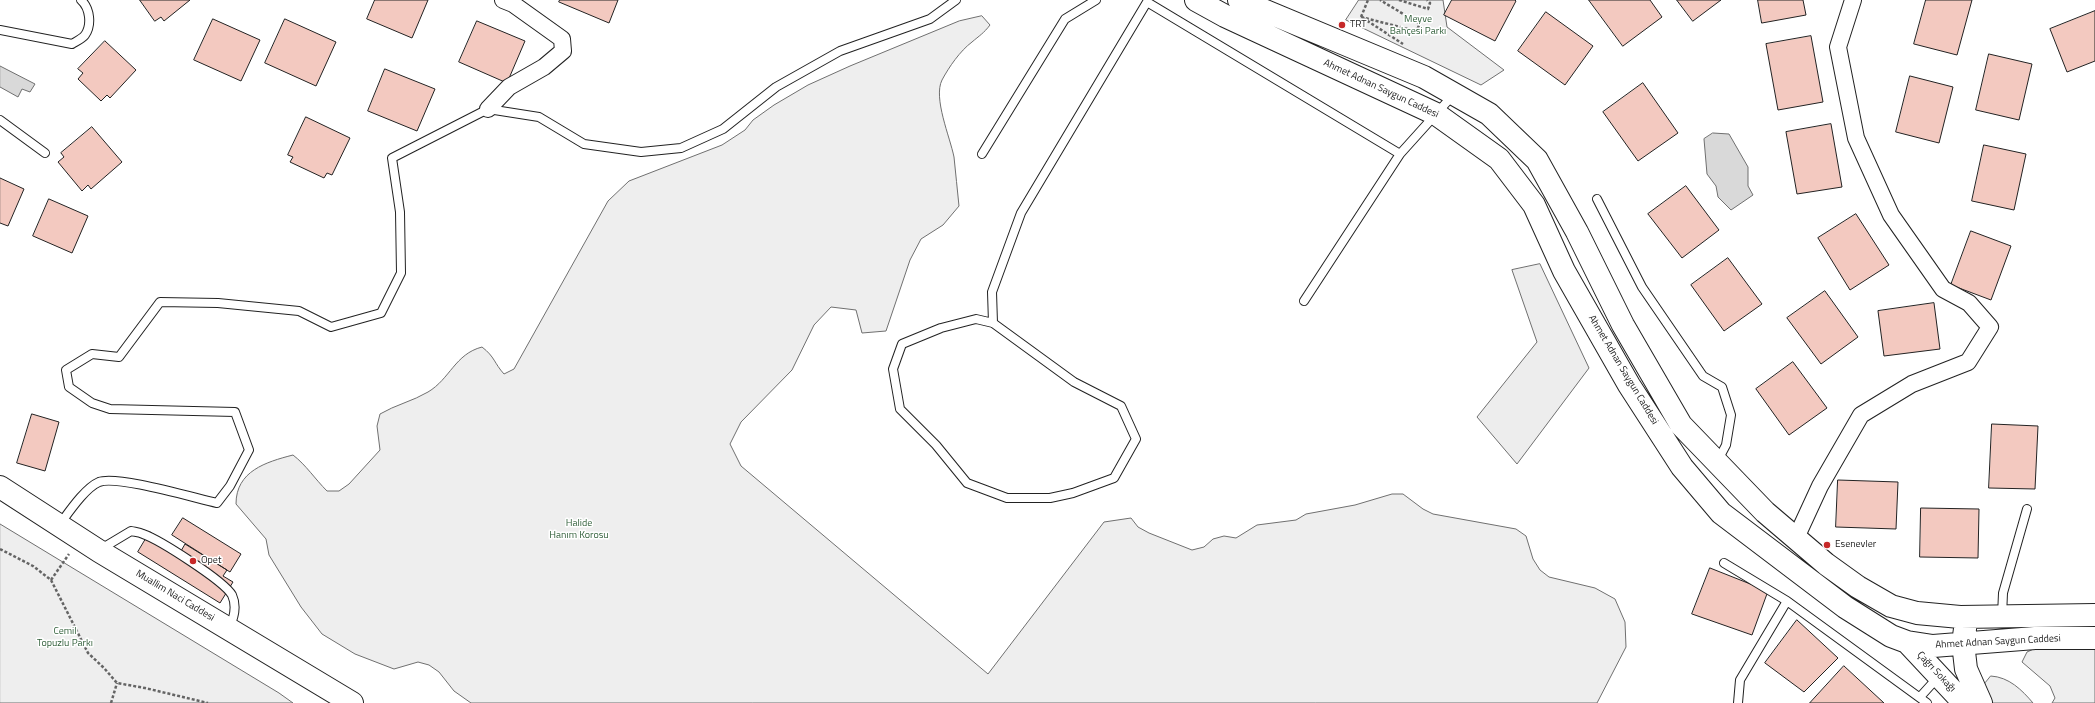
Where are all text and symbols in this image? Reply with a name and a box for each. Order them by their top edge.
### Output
park label: Meyve Bahçesi Parkı [1390,14,1446,38]
place label: TRT [1350,19,1367,31]
marker: TRT [1337,20,1347,30]
street label: Ahmet Adnan Saygun Caddesi [1322,57,1440,121]
street label: Ahmet Adnan Saygun Caddesi [1586,313,1660,427]
park label: Halide Hanım Korosu [549,518,609,542]
place label: Esenevler [1835,539,1876,551]
marker: Esenevler [1822,540,1832,550]
place label: Opet [201,555,221,567]
marker: Opet [188,556,198,566]
street label: Muallim Naci Caddesi [134,568,216,624]
park label: Cemil Topuzlu Parkı [37,626,93,650]
street label: Ahmet Adnan Saygun Caddesi [1935,633,2061,651]
street label: Çağrı Sokağı [1914,649,1958,695]

